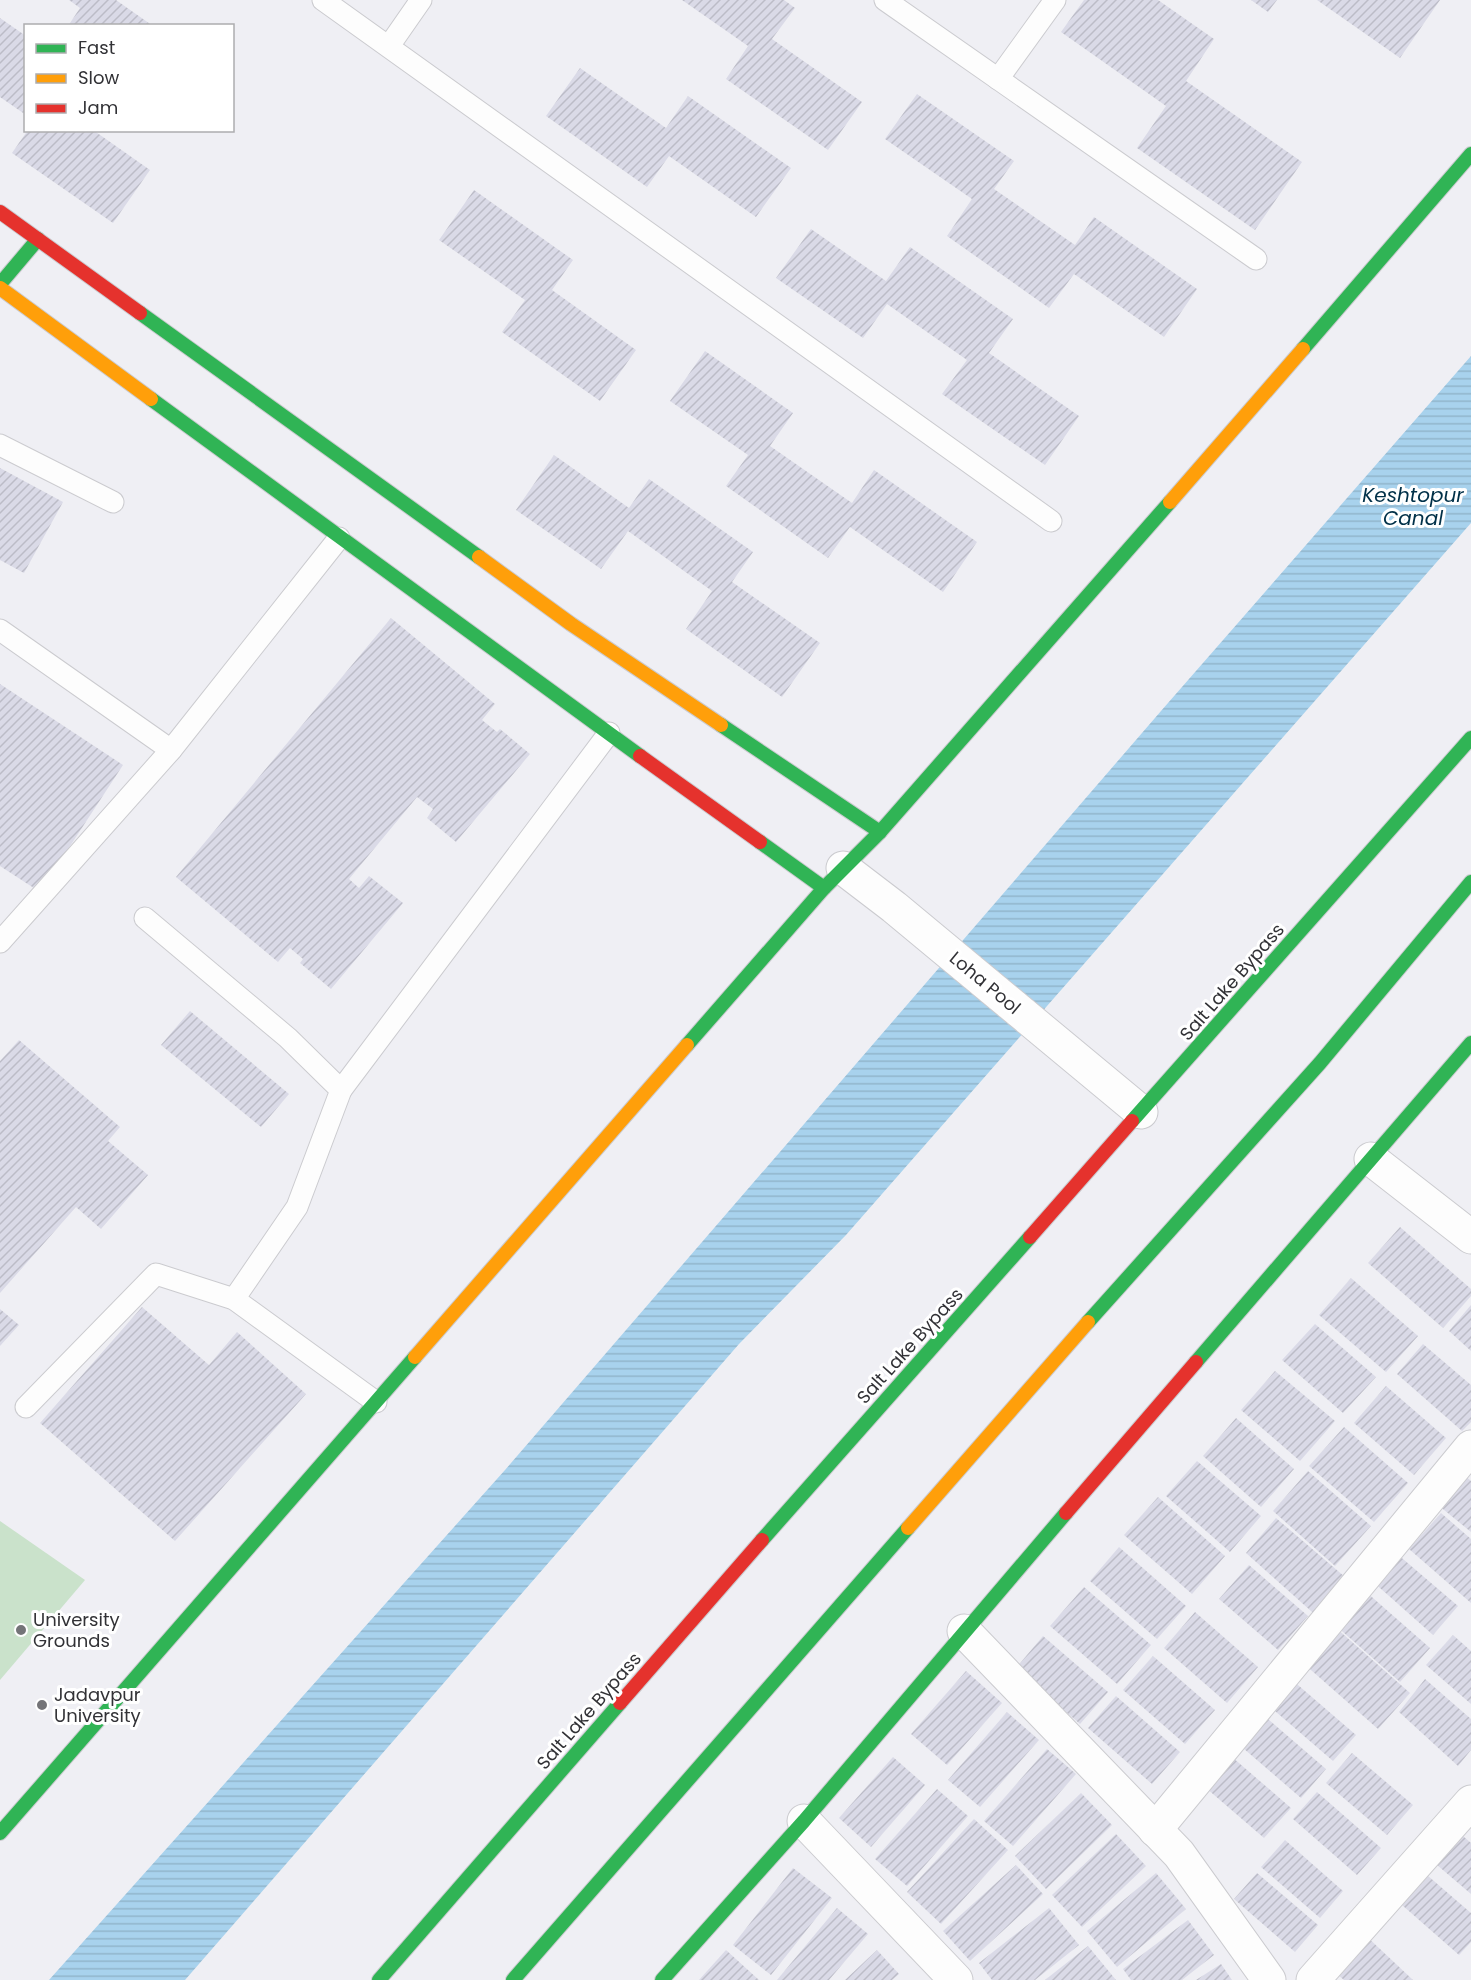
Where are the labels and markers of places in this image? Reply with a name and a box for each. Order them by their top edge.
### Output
place label: University Grounds [33,1607,120,1653]
marker: University Grounds [14,1623,28,1637]
place label: Jadavpur University [54,1682,141,1728]
marker: Jadavpur University [35,1698,49,1712]

